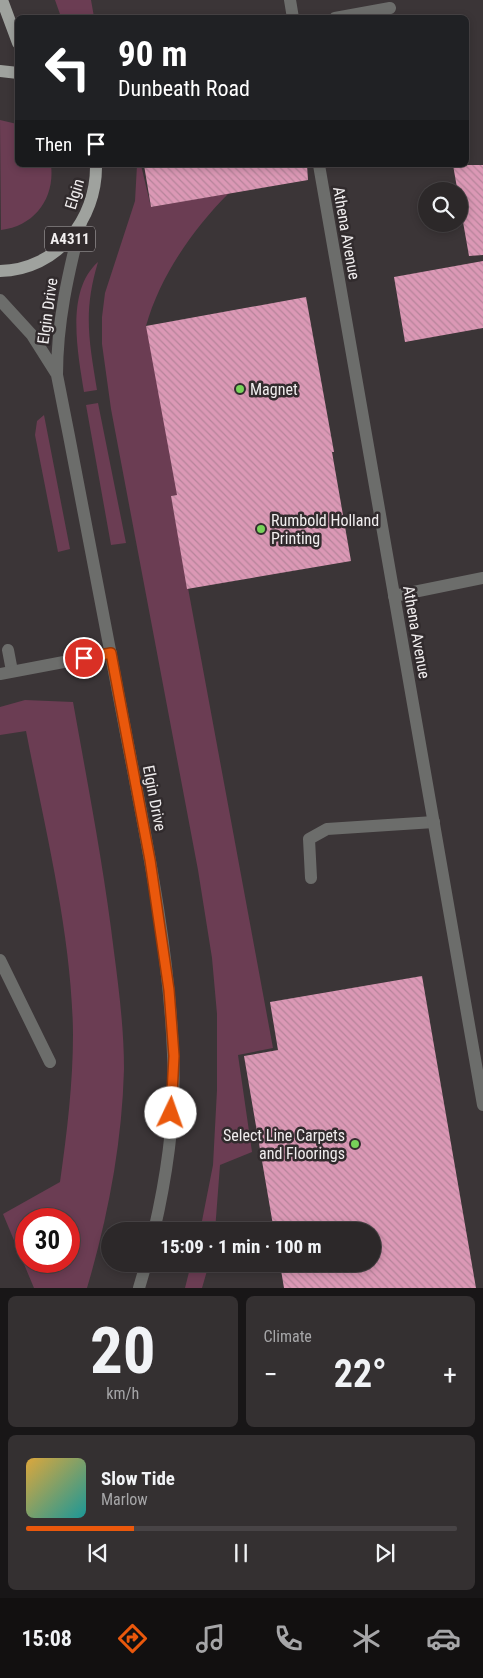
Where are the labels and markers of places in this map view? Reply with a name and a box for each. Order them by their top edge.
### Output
place label: Magnet [250,380,298,399]
marker: Magnet [234,383,246,395]
place label: Rumbold Holland Printing [271,511,379,548]
marker: Rumbold Holland Printing [255,523,267,535]
pin [63,637,105,679]
place label: Select Line Carpets and Floorings [223,1126,345,1163]
marker: Select Line Carpets and Floorings [349,1138,361,1150]

